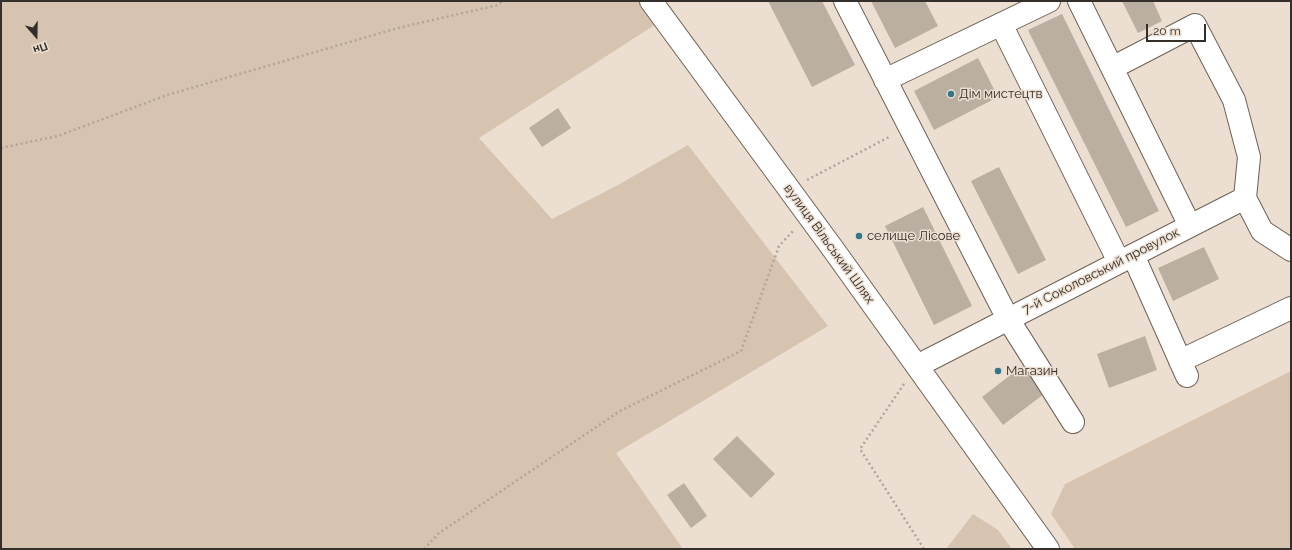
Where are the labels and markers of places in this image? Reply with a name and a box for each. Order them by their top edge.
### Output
place label: Дім мистецтв [959,86,1042,102]
marker: Дім мистецтв [946,89,956,99]
place label: селище Лісове [867,228,960,244]
marker: селище Лісове [854,231,864,241]
place label: Магазин [1006,363,1058,379]
marker: Магазин [993,366,1003,376]

